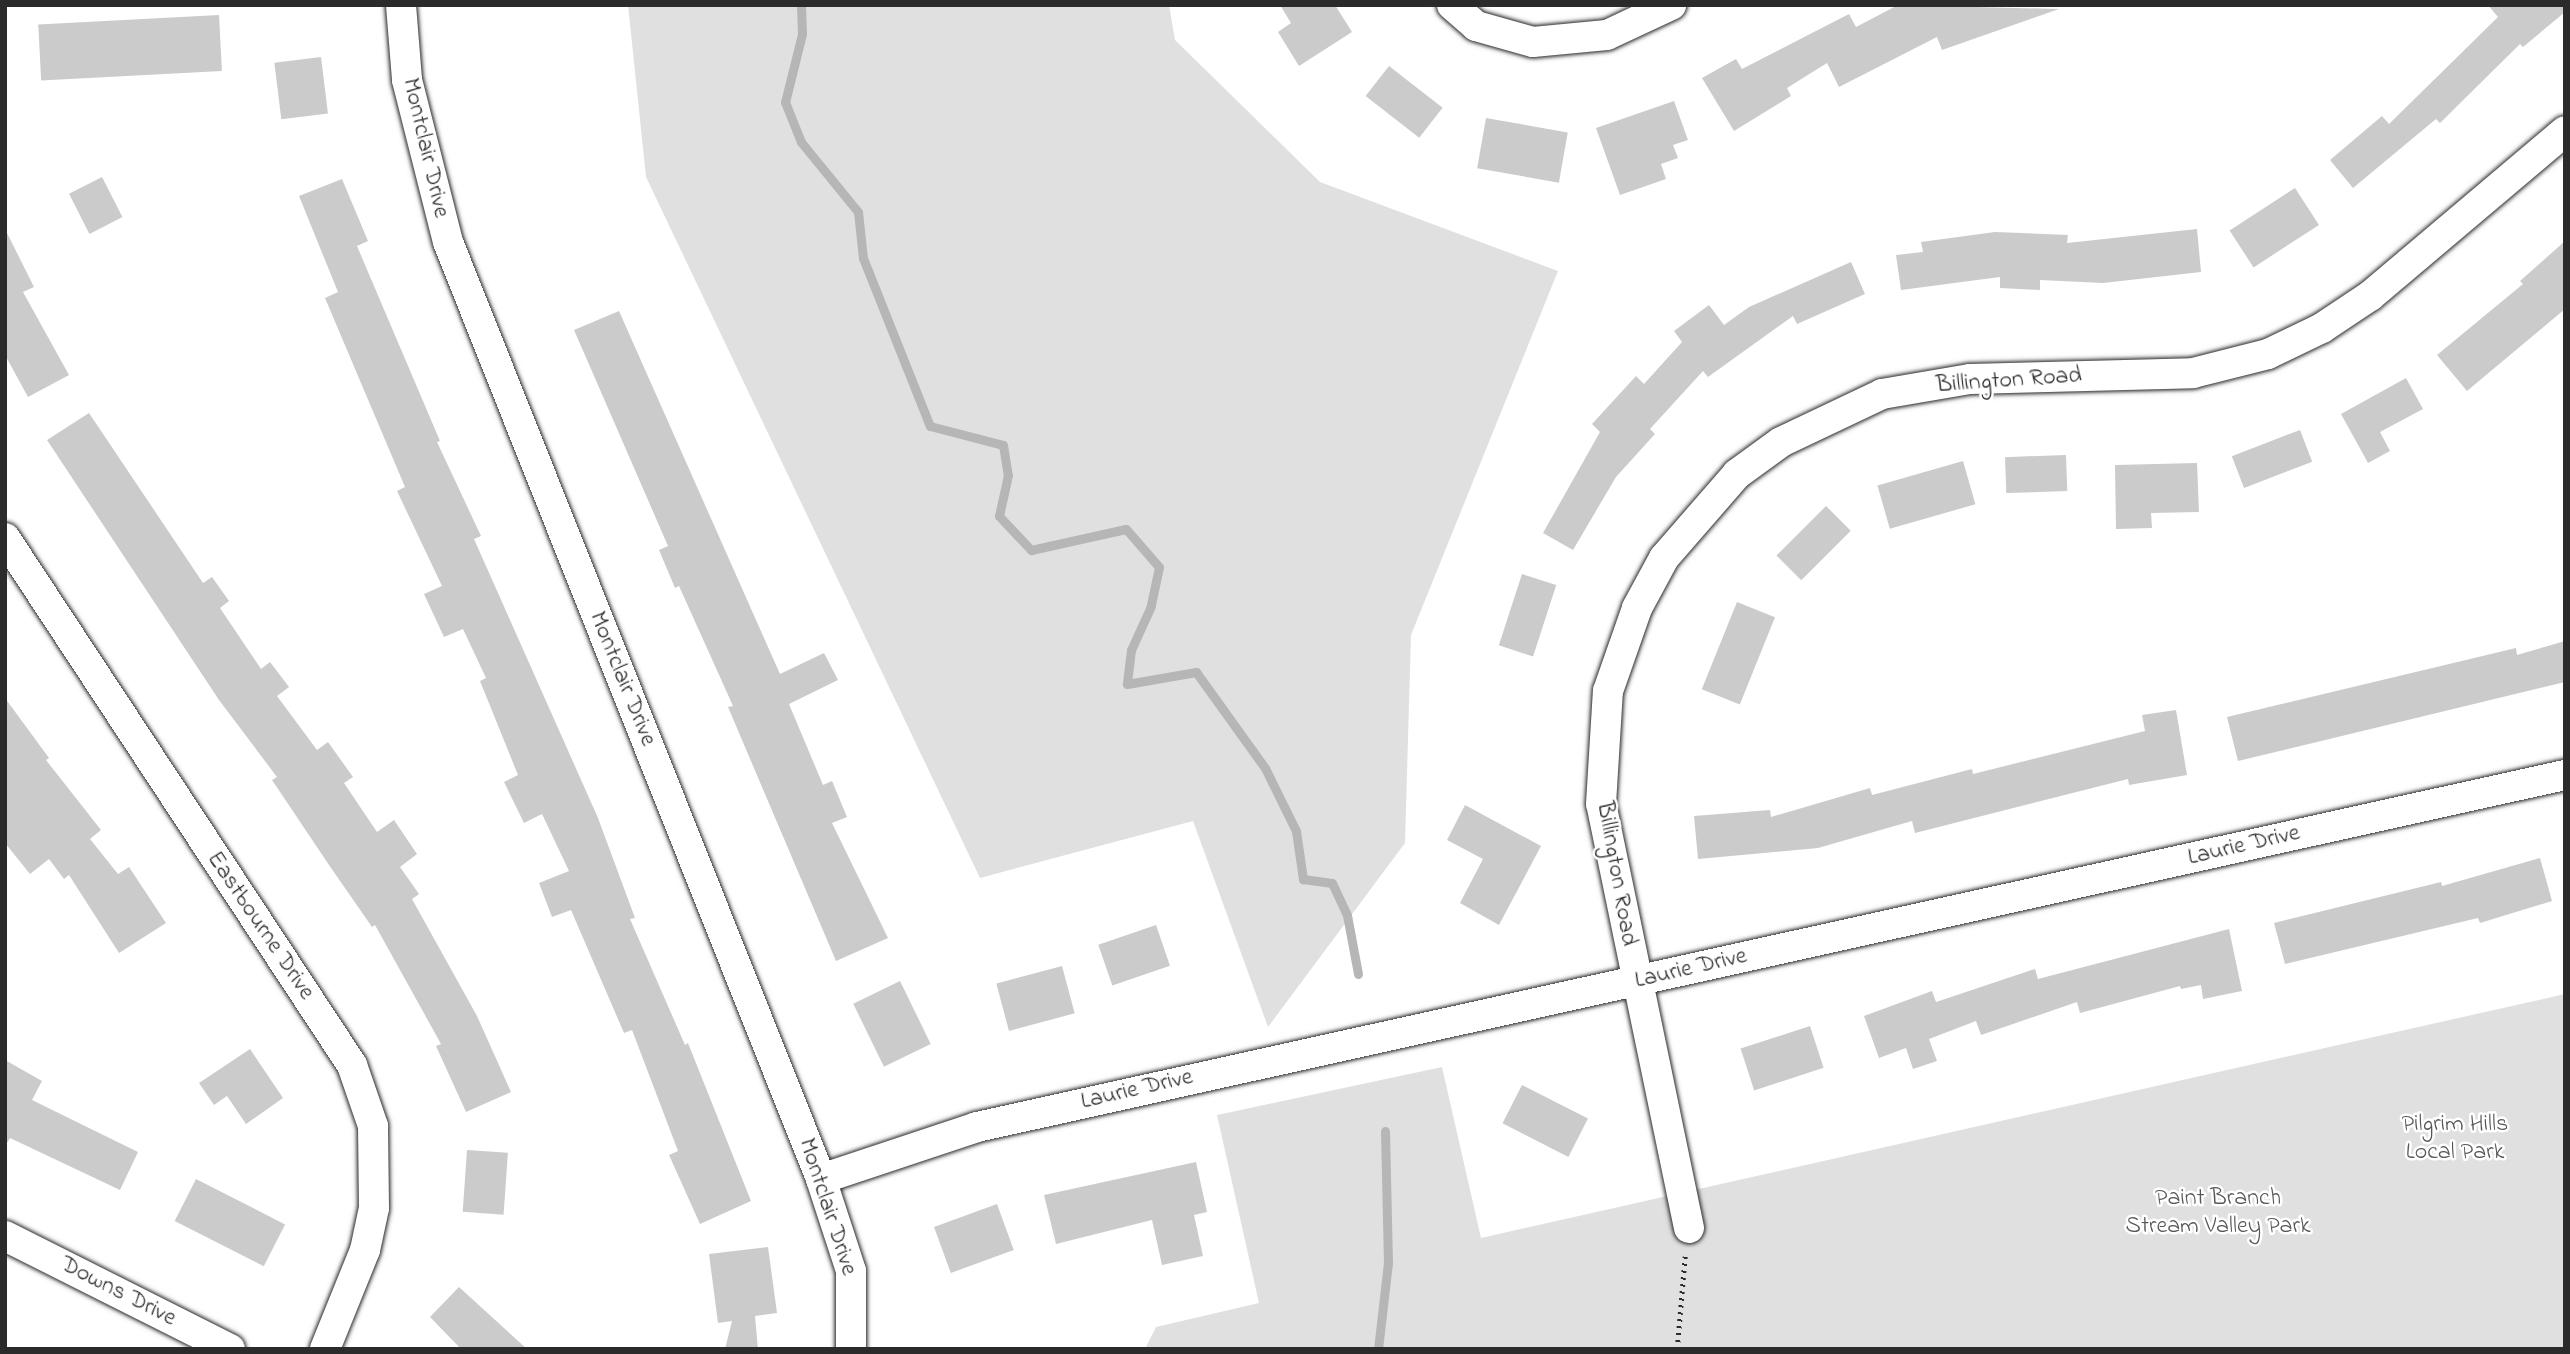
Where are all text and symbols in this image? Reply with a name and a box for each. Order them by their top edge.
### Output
street label: Montclair Drive [395,75,455,221]
street label: Billington Road [1935,362,2083,400]
street label: Montclair Drive [582,608,662,750]
street label: Billington Road [1589,800,1643,948]
street label: Laurie Drive [2185,819,2303,873]
street label: Eastbourne Drive [200,846,320,1006]
street label: Laurie Drive [1632,942,1750,996]
street label: Laurie Drive [1078,1063,1196,1117]
park label: Pilgrim Hills Local Park [2402,1111,2508,1167]
street label: Montclair Drive [791,1135,863,1279]
park label: Paint Branch Stream Valley Park [2125,1185,2311,1241]
street label: Downs Drive [55,1251,181,1333]

